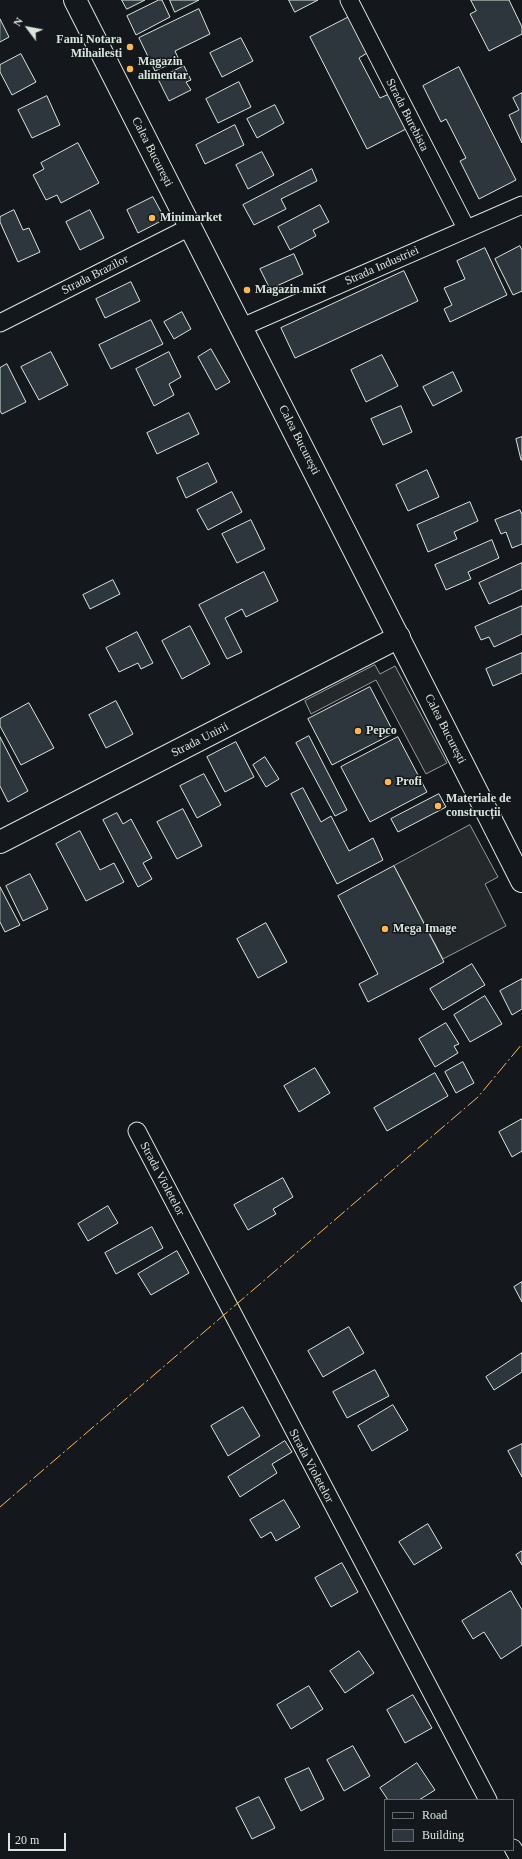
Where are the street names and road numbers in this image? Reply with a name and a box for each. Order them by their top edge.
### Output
street label: Strada Burebista [383,76,431,154]
street label: Calea București [128,115,176,189]
street label: Strada Industriei [343,243,421,289]
street label: Strada Brazilor [59,252,131,298]
street label: Calea București [275,403,323,477]
street label: Calea București [421,692,469,766]
street label: Strada Unirii [169,719,231,761]
street label: Strada Violetelor [136,1140,188,1218]
street label: Strada Violetelor [285,1427,337,1505]

